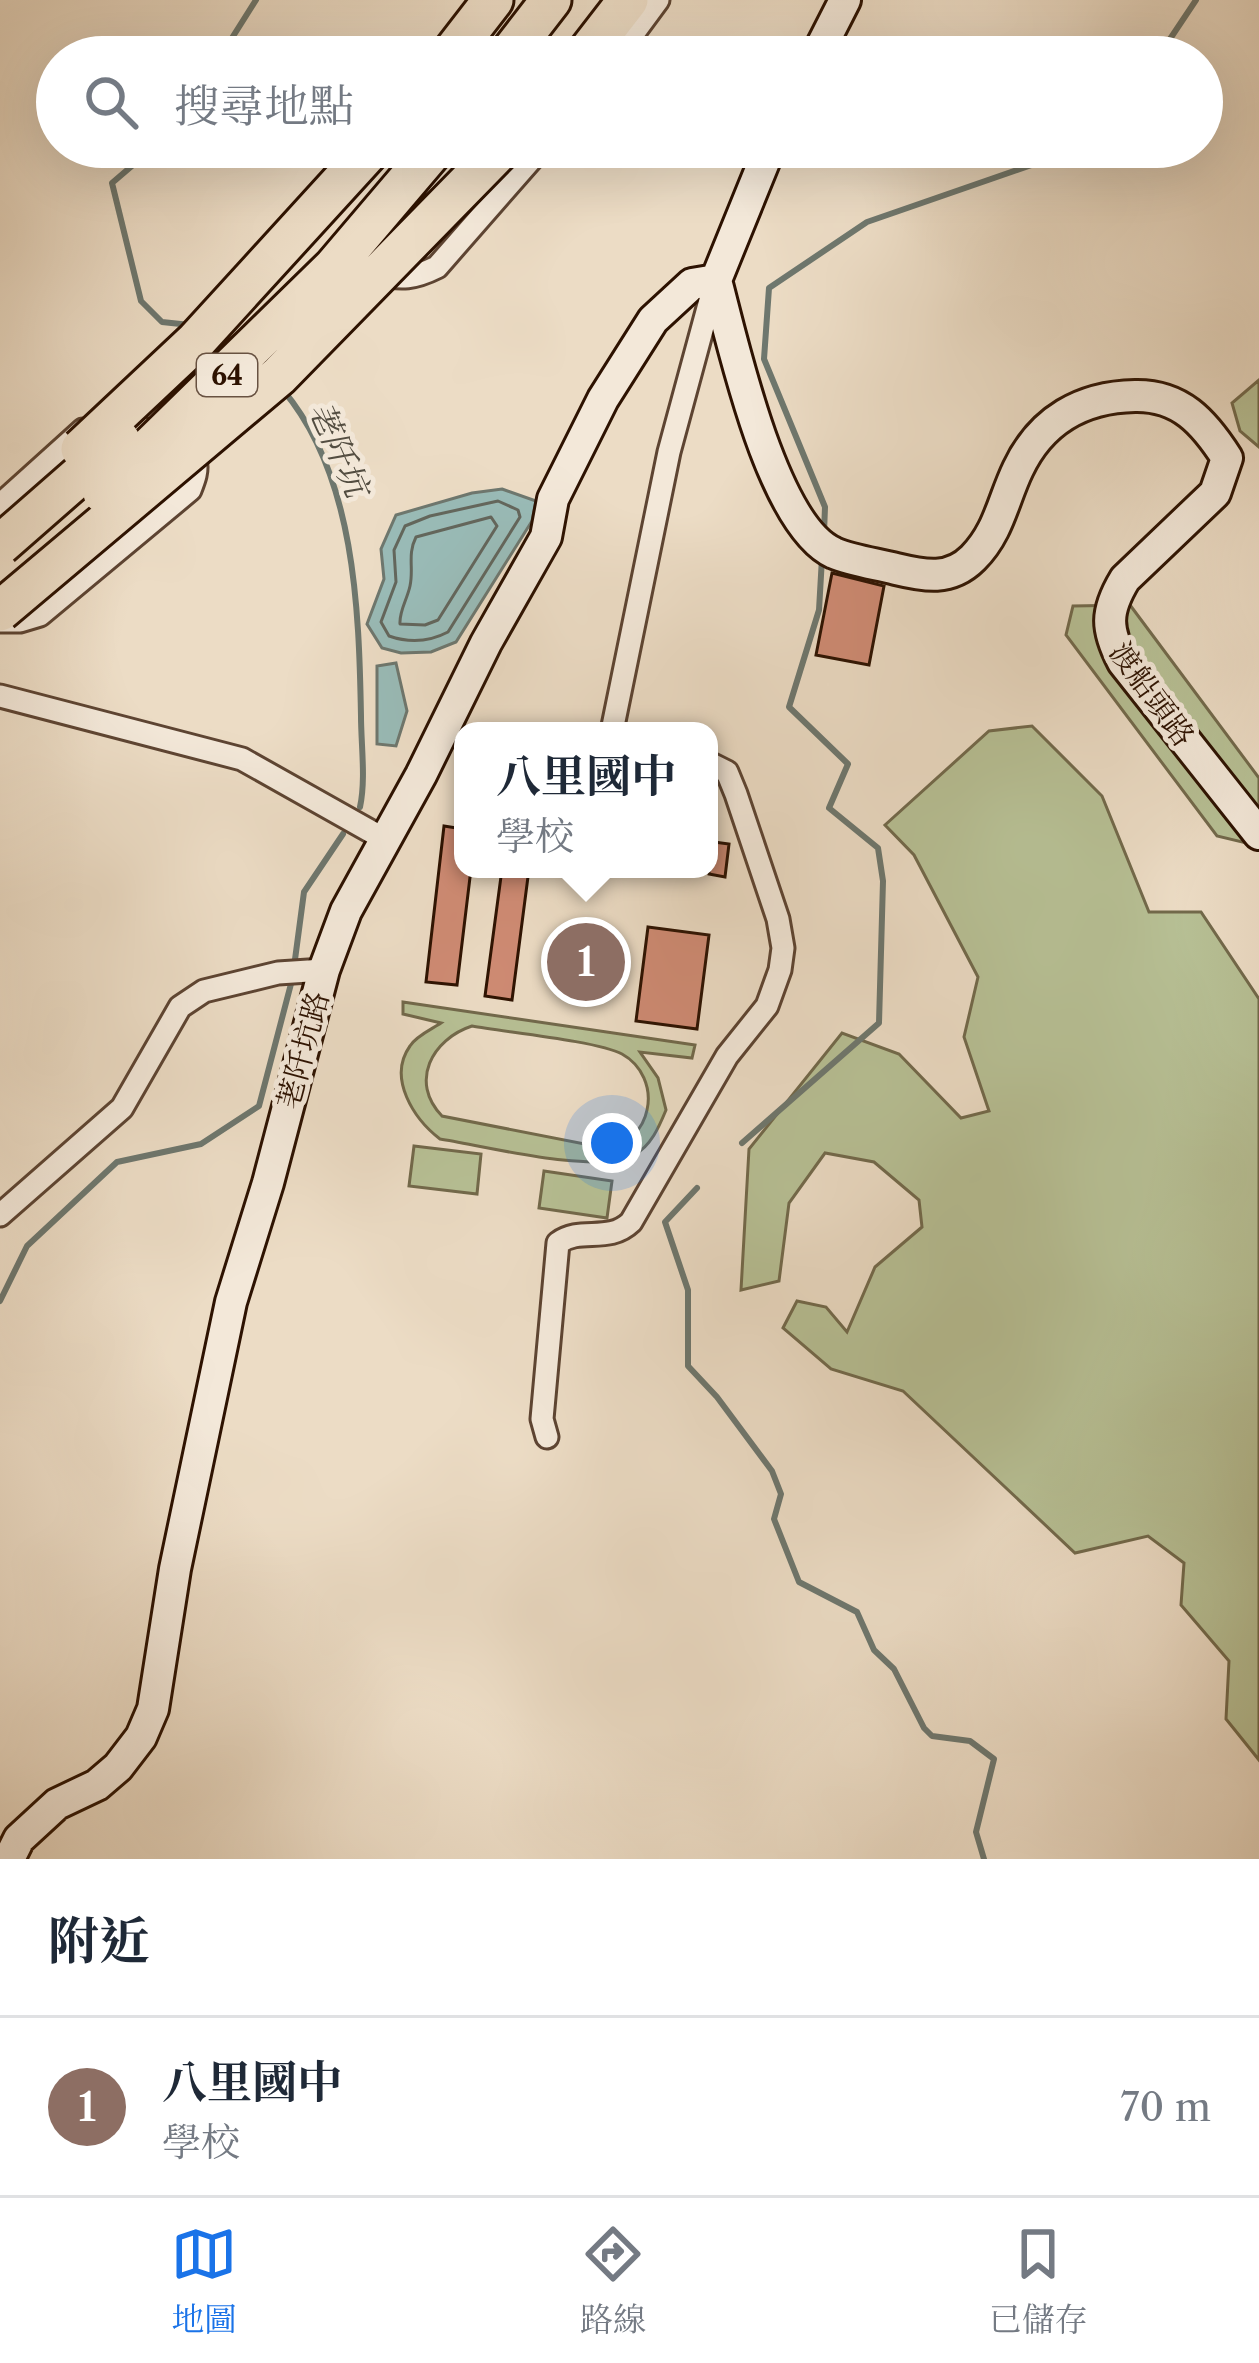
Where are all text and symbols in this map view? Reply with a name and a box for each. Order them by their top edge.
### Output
search box [36,36,1223,168]
icon: search [78,69,144,135]
text: 搜尋地點 [174,78,354,134]
road number: 64 [197,354,257,396]
water label: 荖阡坑 [300,395,380,507]
street label: 渡船頭路 [1102,635,1202,753]
popup [454,722,718,878]
text: 八里國中 [496,748,676,804]
text: 學校 [496,812,574,860]
pin: 1 [547,917,625,1007]
street label: 荖阡坑路 [270,987,336,1113]
your location [582,1113,642,1173]
text: 附近 [48,1910,150,1972]
text: 八里國中 [162,2054,342,2110]
text: 1 [78,2083,96,2131]
text: 70 m [1120,2083,1211,2131]
text: 學校 [162,2118,240,2166]
tab: 地圖 [171,2221,237,2340]
tab: 路線 [580,2221,646,2340]
tab: 已儲存 [989,2221,1088,2340]

